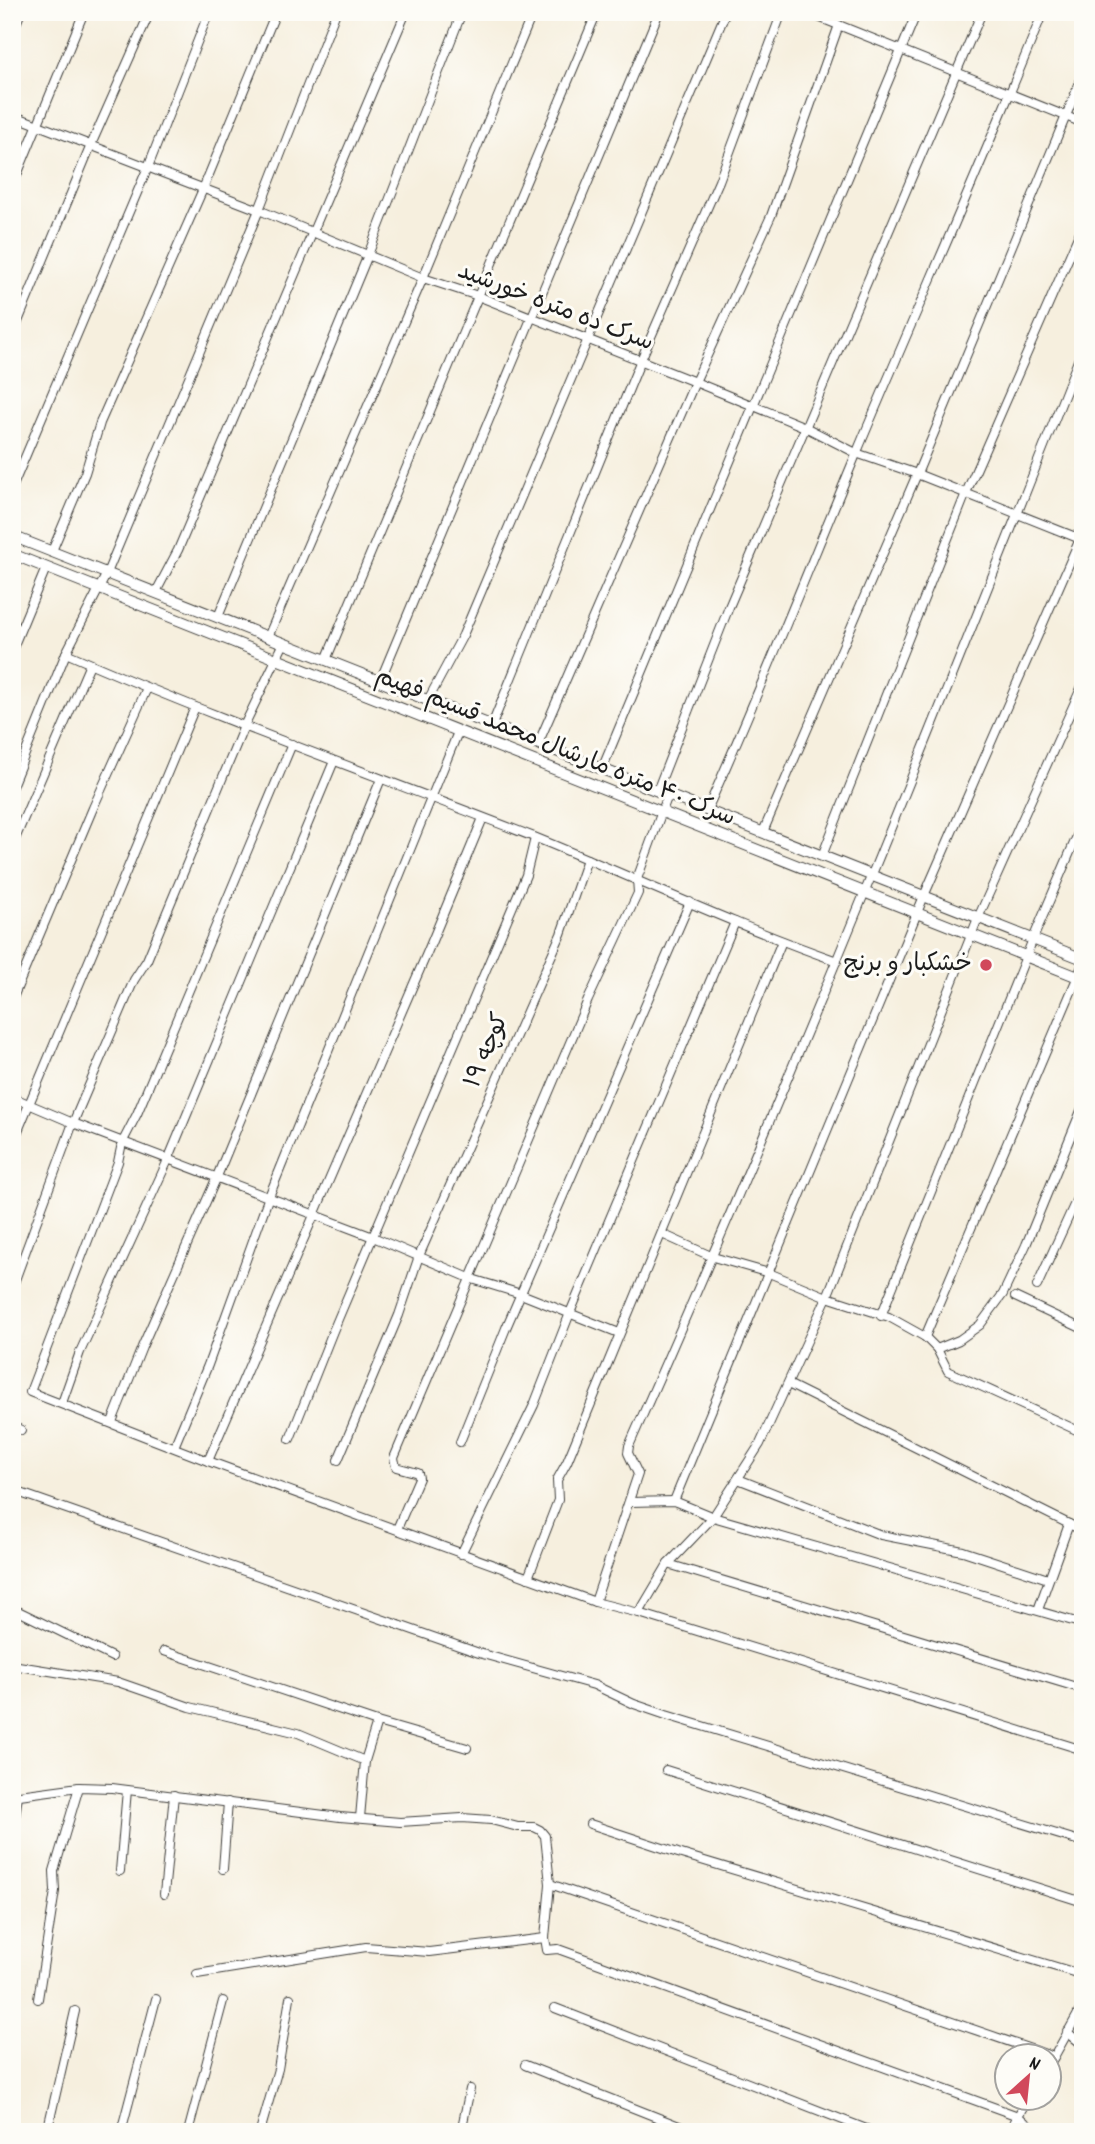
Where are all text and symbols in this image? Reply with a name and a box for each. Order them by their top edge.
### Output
street label: سرک ده متره خورشید [452,255,658,361]
street label: سرک ۴۰ متره مارشال محمد قسیم فهیم [370,660,740,836]
place label: خشکبار و برنج [843,948,972,982]
marker: خشکبار و برنج [978,957,994,973]
street label: کوچه ۱۹ [457,1008,519,1094]
north arrow [993,2042,1064,2112]
text: N [1024,2051,1044,2079]

